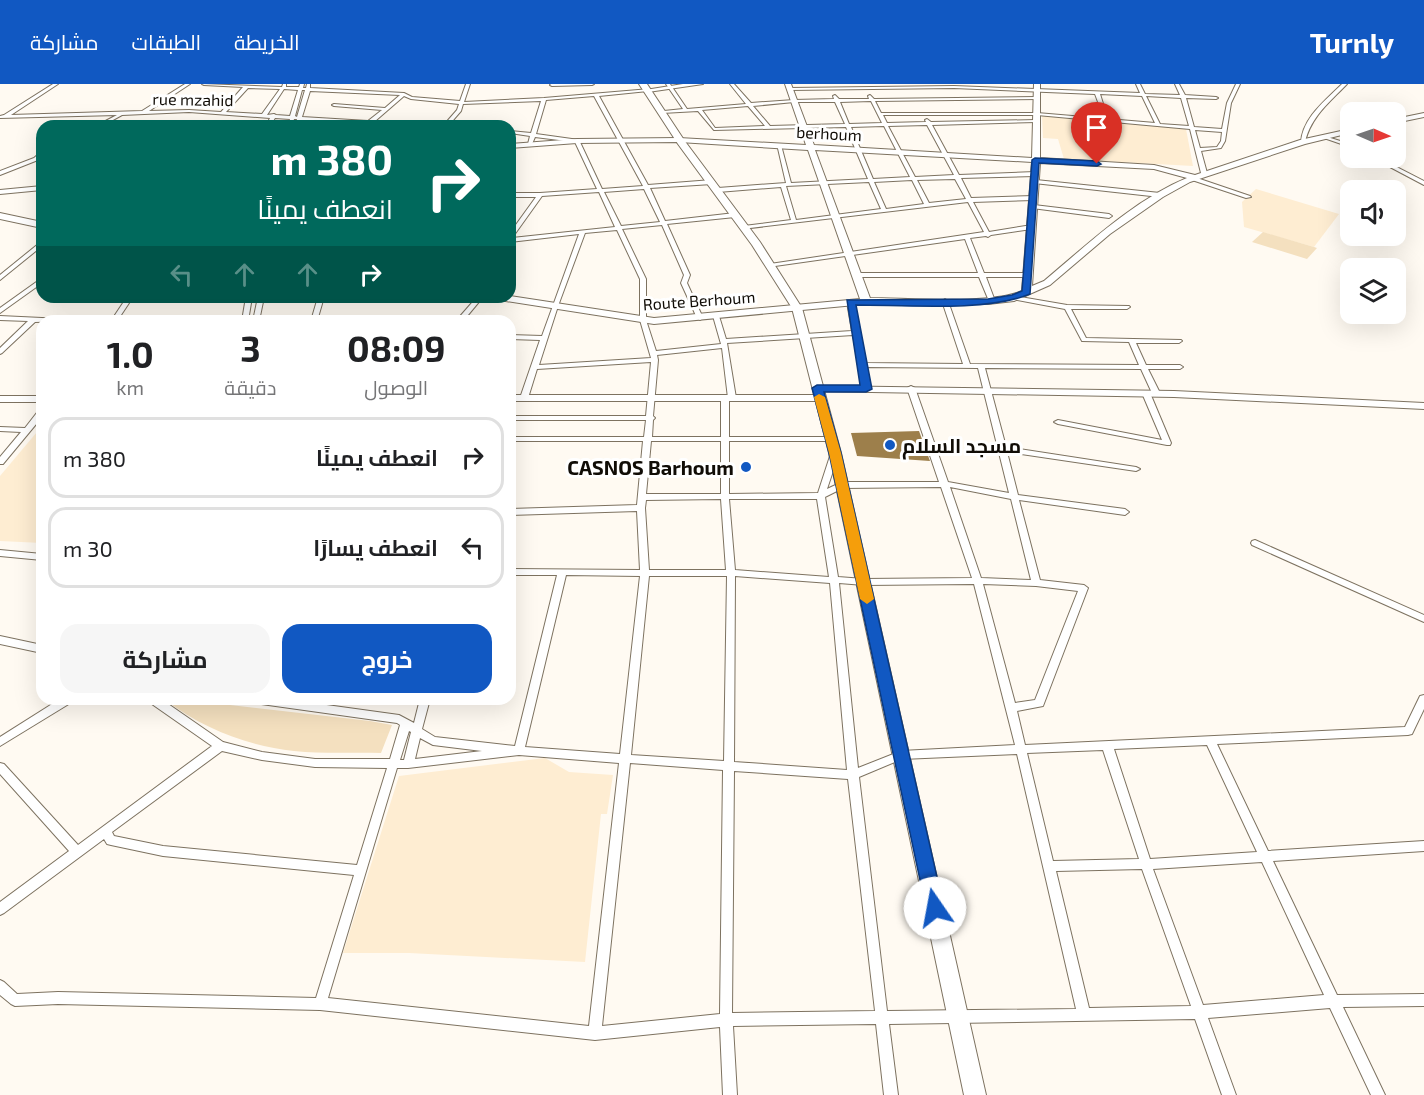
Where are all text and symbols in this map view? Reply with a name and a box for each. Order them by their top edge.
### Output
text: Turnly [1310,25,1394,59]
text: مشاركة [30,29,99,54]
text: الطبقات [132,29,201,54]
text: الخريطة [234,29,300,54]
street label: rue mzahid [152,89,234,109]
pin [1071,102,1122,164]
north arrow [1340,102,1406,168]
map controls [1340,102,1406,324]
icon: arrive [1080,111,1113,144]
street label: berhoum [796,122,862,144]
text: 380 m [270,133,393,183]
icon: right [414,144,492,222]
button: sound [1340,180,1406,246]
text: انعطف يمينًا [257,192,393,224]
icon: left [165,258,198,291]
icon: ahead [228,258,261,291]
icon: ahead [291,258,324,291]
icon: right [354,258,387,291]
button: layers [1340,258,1406,324]
street label: Route Berhoum [642,287,756,313]
text: 3 [240,326,261,369]
text: 08:09 [347,326,445,369]
text: 1.0 [107,332,154,375]
text: km [116,375,144,399]
text: دقيقة [224,375,276,399]
text: الوصول [364,375,428,399]
place label: مسجد السلام [902,433,1021,460]
marker: مسجد السلام [883,438,897,452]
icon: right [456,441,489,474]
text: انعطف يمينًا [316,444,438,470]
text: 380 m [63,445,126,471]
place label: CASNOS Barhoum [567,455,734,479]
marker: CASNOS Barhoum [739,460,753,474]
icon: left [456,531,489,564]
text: انعطف يسارًا [313,534,438,560]
text: 30 m [63,535,113,561]
button: مشاركة [60,624,270,693]
button: خروج [282,624,492,693]
position arrow [903,876,967,940]

